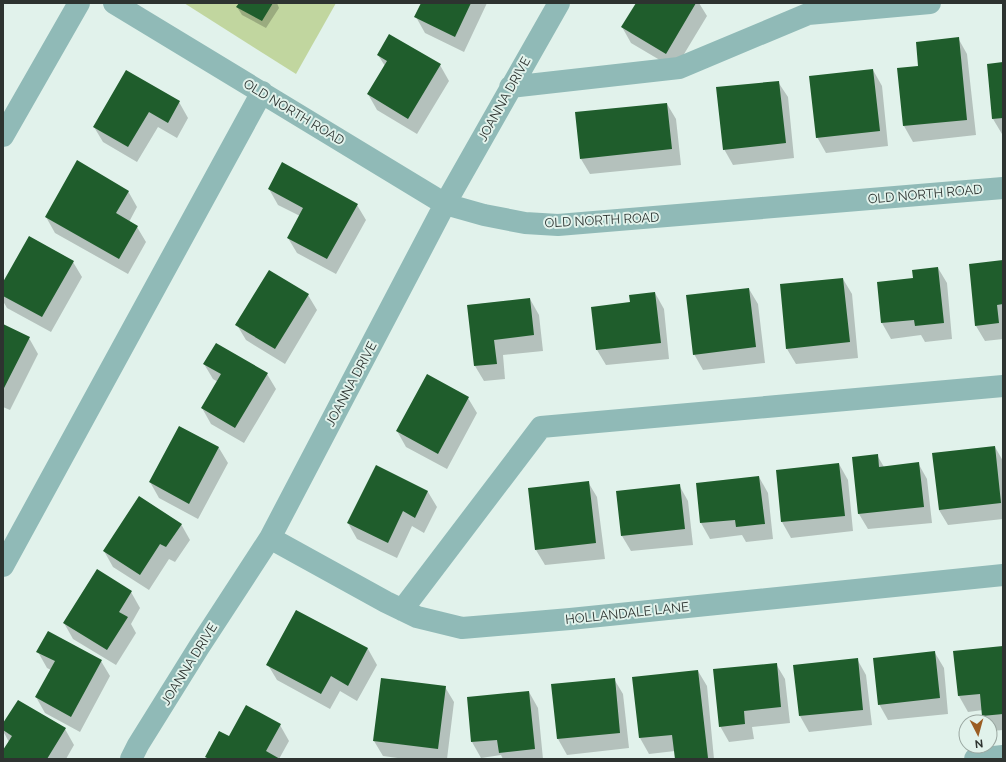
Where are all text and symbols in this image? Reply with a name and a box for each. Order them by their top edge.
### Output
street label: JOANNA DRIVE [475,54,533,144]
street label: OLD NORTH ROAD [241,76,347,148]
street label: OLD NORTH ROAD [867,182,983,206]
street label: OLD NORTH ROAD [544,210,660,230]
street label: JOANNA DRIVE [322,339,380,429]
street label: HOLLANDALE LANE [564,599,690,627]
street label: JOANNA DRIVE [158,620,220,708]
north arrow [958,714,998,754]
text: N [974,737,984,750]

